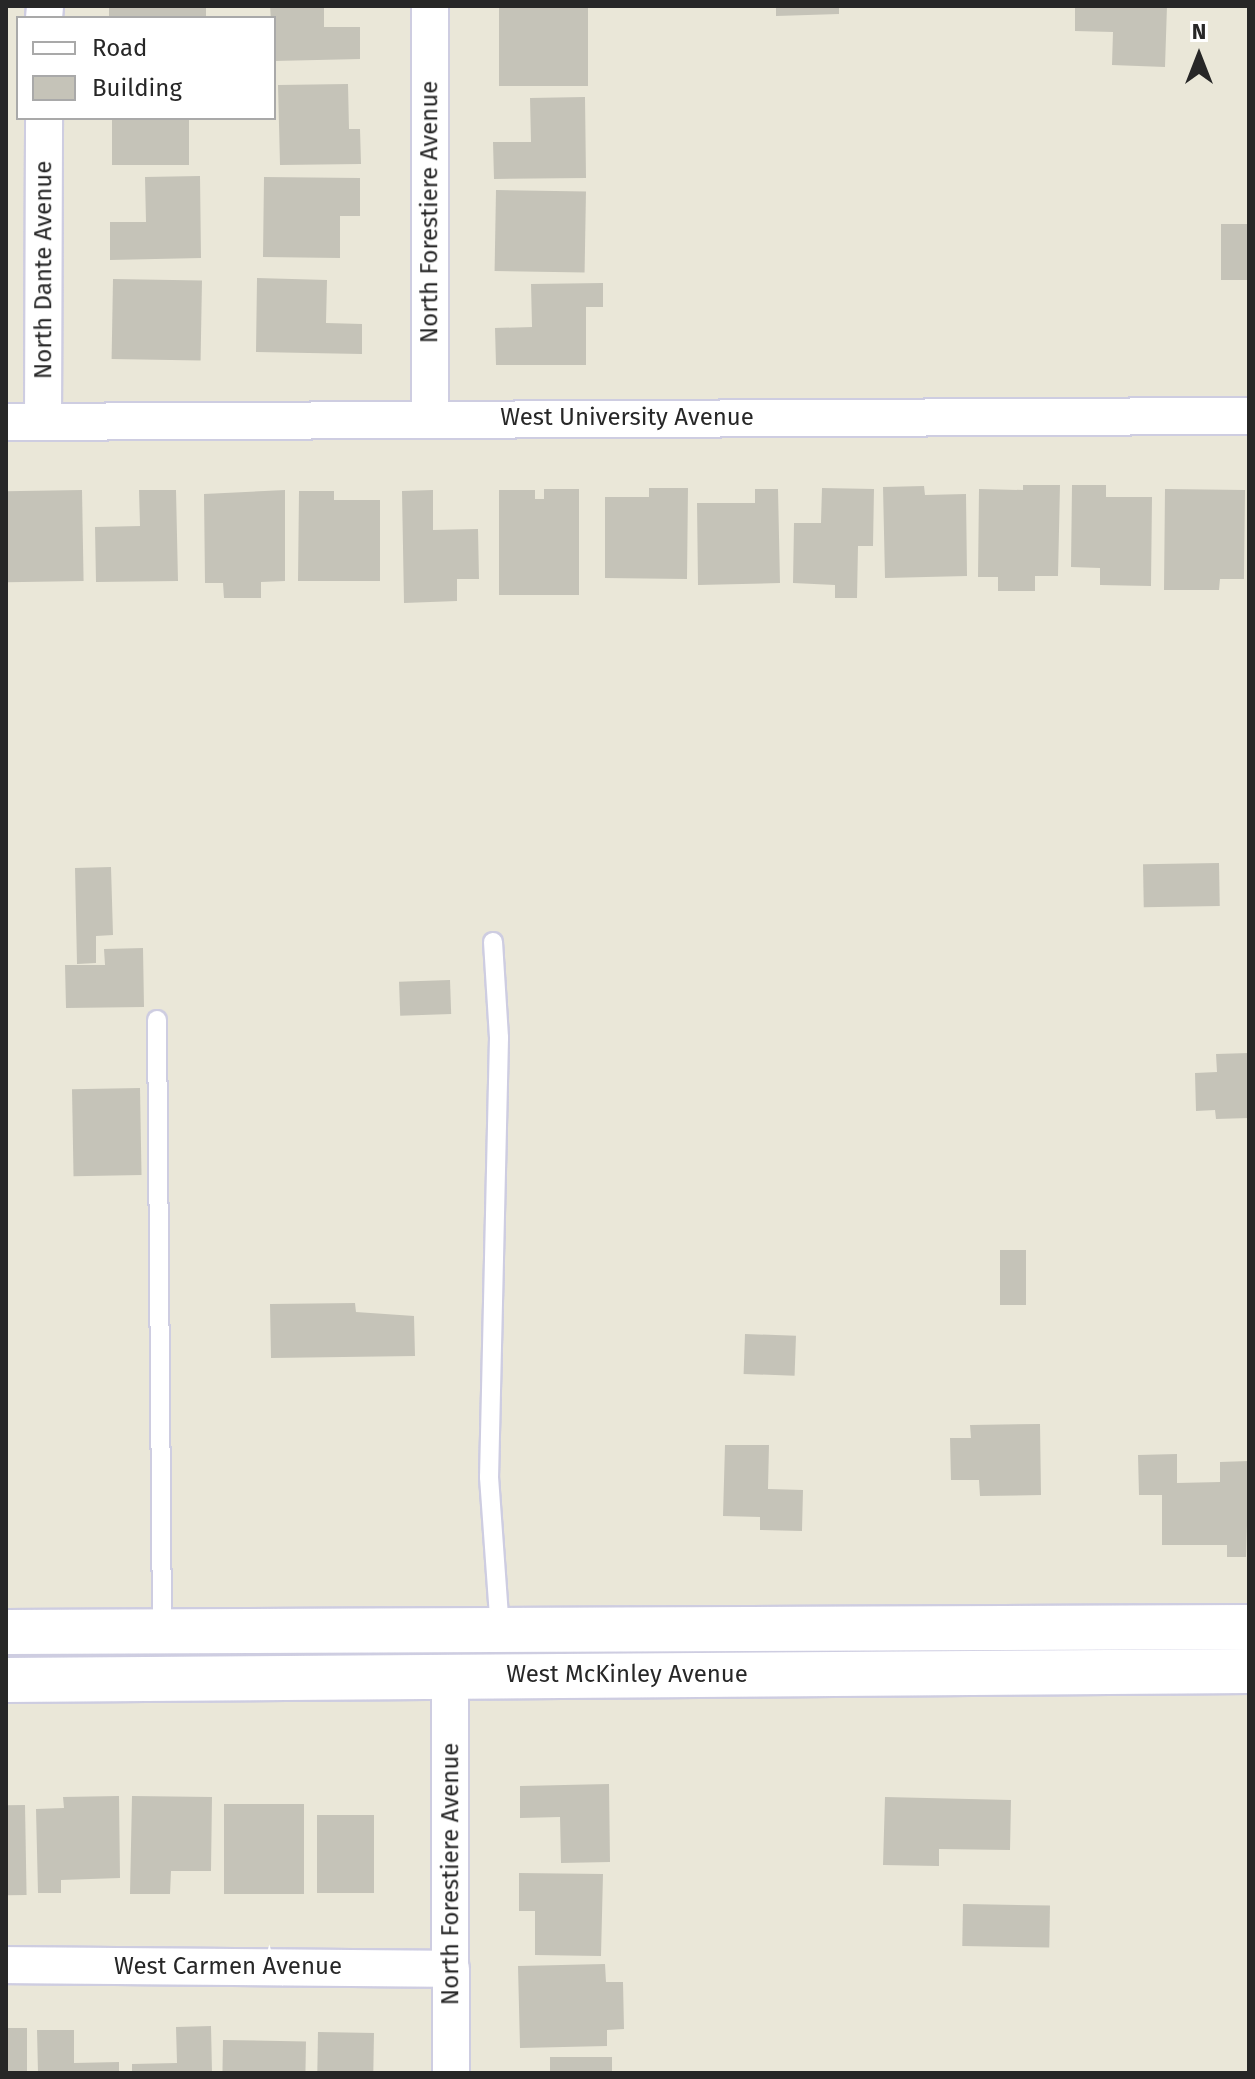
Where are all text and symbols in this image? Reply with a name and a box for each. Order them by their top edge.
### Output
legend [16,16,276,120]
north arrow [1159,16,1239,96]
text: N [1192,18,1206,45]
text: Road [92,34,147,62]
text: Building [92,74,182,102]
street label: North Forestiere Avenue [416,81,444,343]
street label: North Dante Avenue [30,161,58,379]
street label: West University Avenue [500,404,754,432]
street label: West McKinley Avenue [506,1661,748,1689]
street label: North Forestiere Avenue [437,1743,465,2005]
street label: West Carmen Avenue [114,1953,342,1981]

